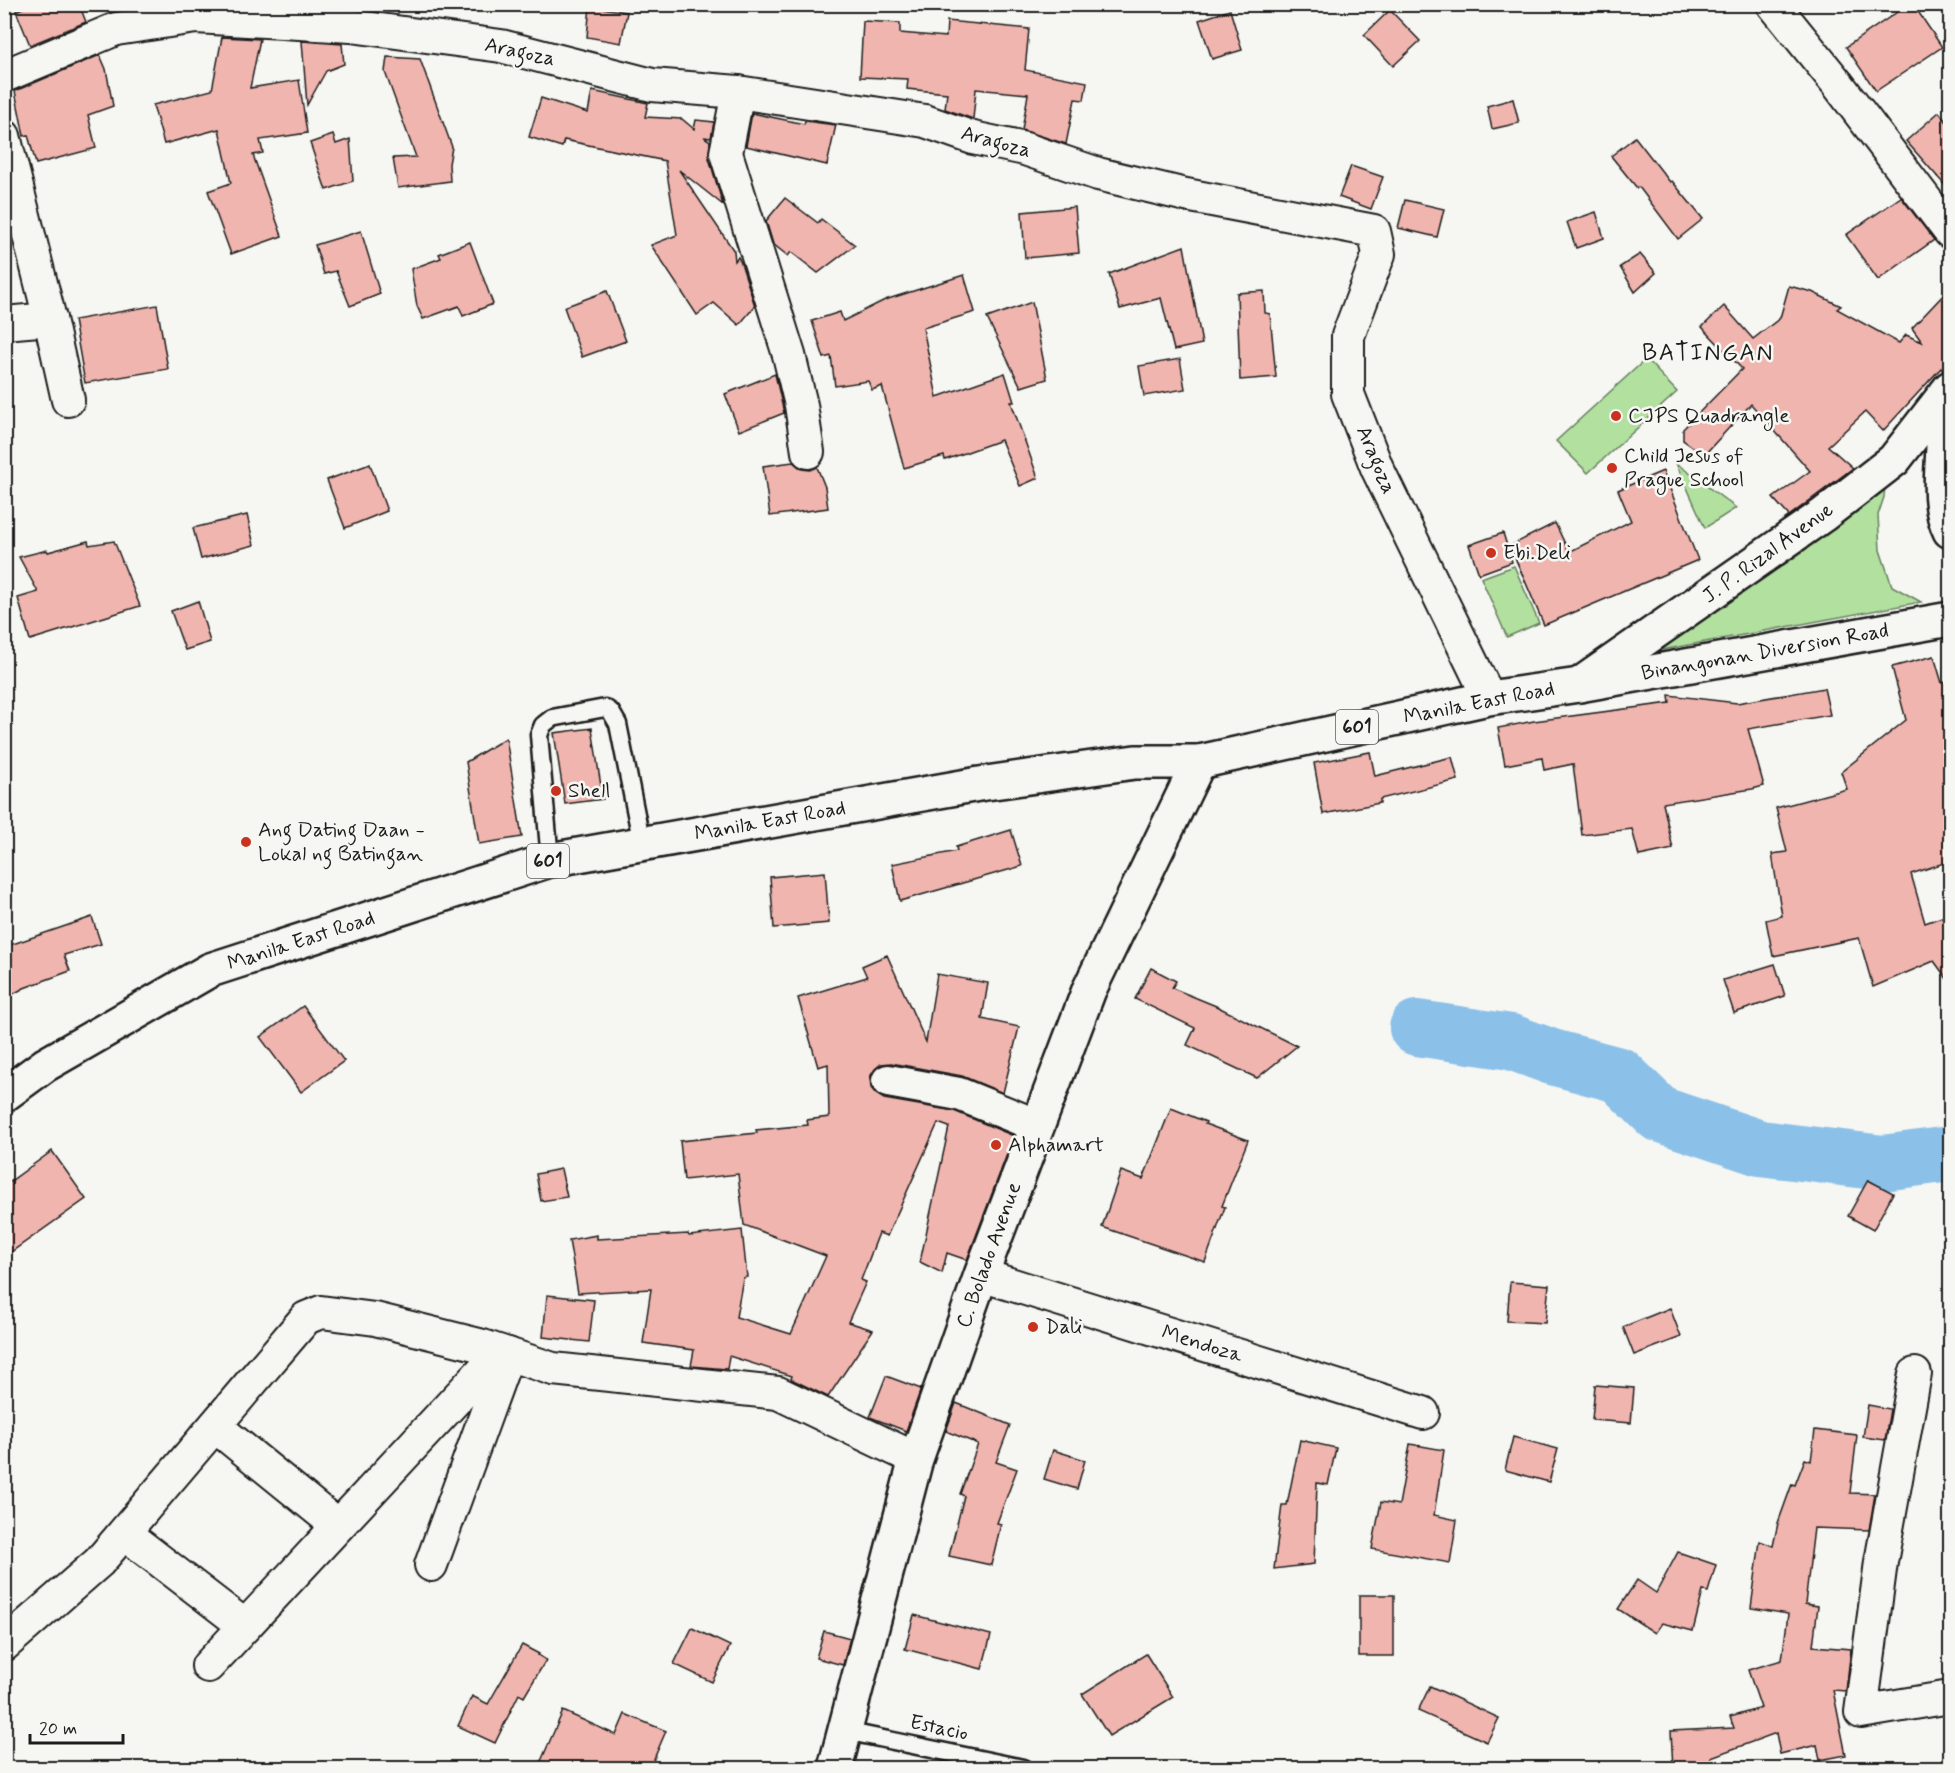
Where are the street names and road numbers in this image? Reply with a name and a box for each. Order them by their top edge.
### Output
street label: Aragoza [482,31,558,75]
street label: Aragoza [957,119,1034,167]
street label: Aragoza [1347,422,1403,499]
street label: J. P. Rizal Avenue [1697,496,1839,610]
street label: Binangonan Diversion Road [1639,616,1891,688]
street label: Manila East Road [1401,675,1557,731]
road number: 601 [1336,710,1378,744]
street label: Manila East Road [692,794,848,848]
road number: 601 [527,844,569,878]
street label: Manila East Road [224,904,378,978]
street label: C. Bolado Avenue [950,1178,1028,1332]
street label: Mendoza [1158,1318,1246,1370]
street label: Estacio [907,1708,971,1748]

